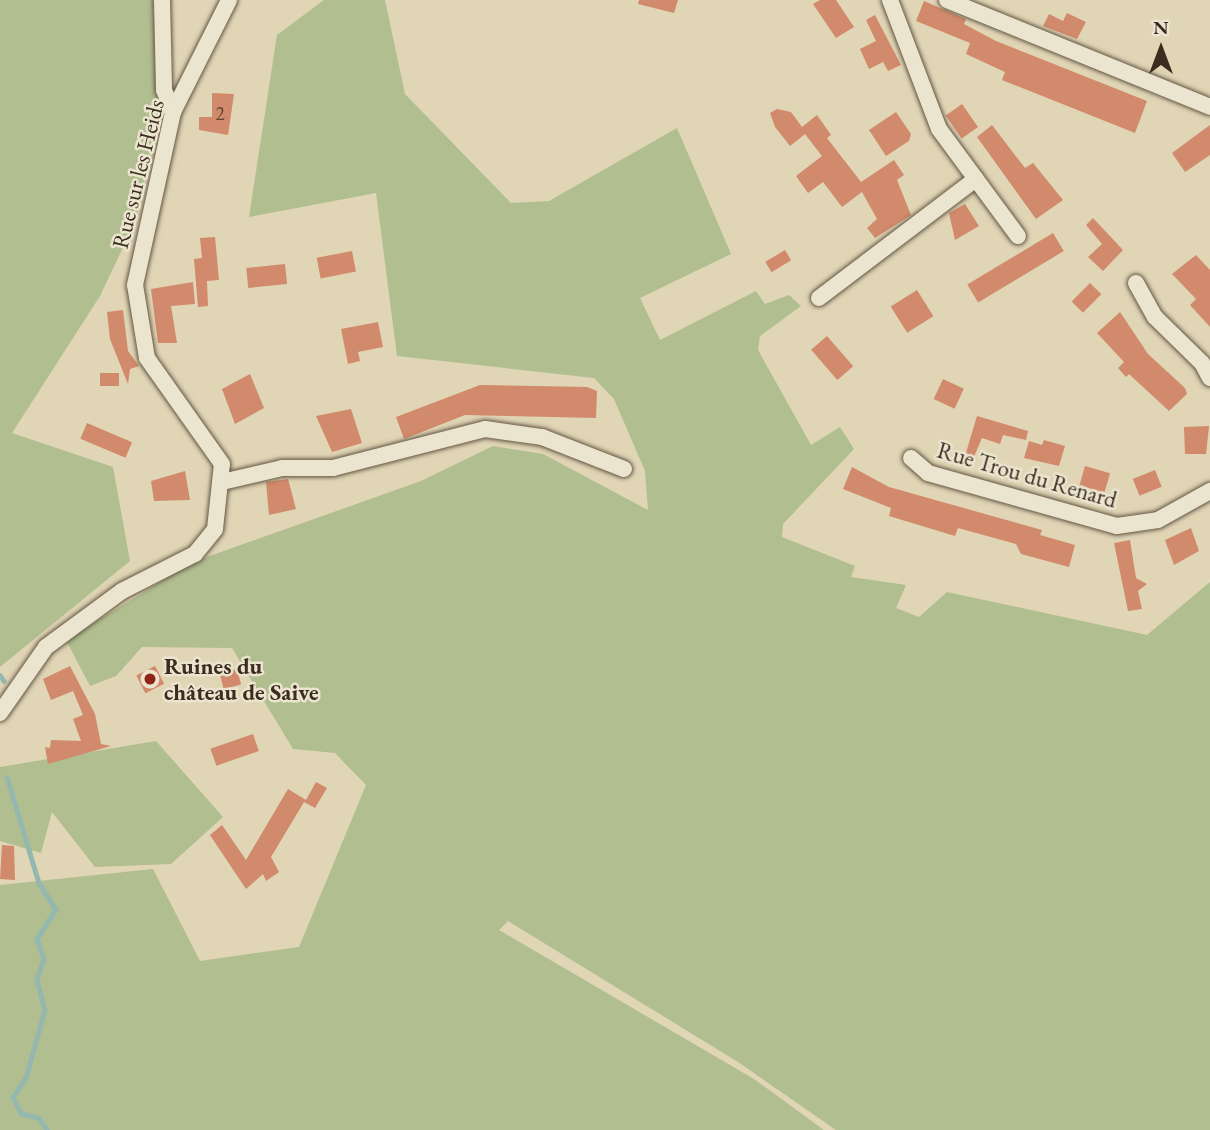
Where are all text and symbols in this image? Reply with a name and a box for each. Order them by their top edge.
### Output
north arrow [1126,14,1196,84]
text: N [1153,15,1169,40]
street label: Rue sur les Heids [106,97,170,251]
house number: 2 [215,103,225,125]
street label: Rue Trou du Renard [934,436,1120,514]
place label: Ruines du château de Saive [164,652,319,706]
marker: Ruines du château de Saive [142,671,158,687]

